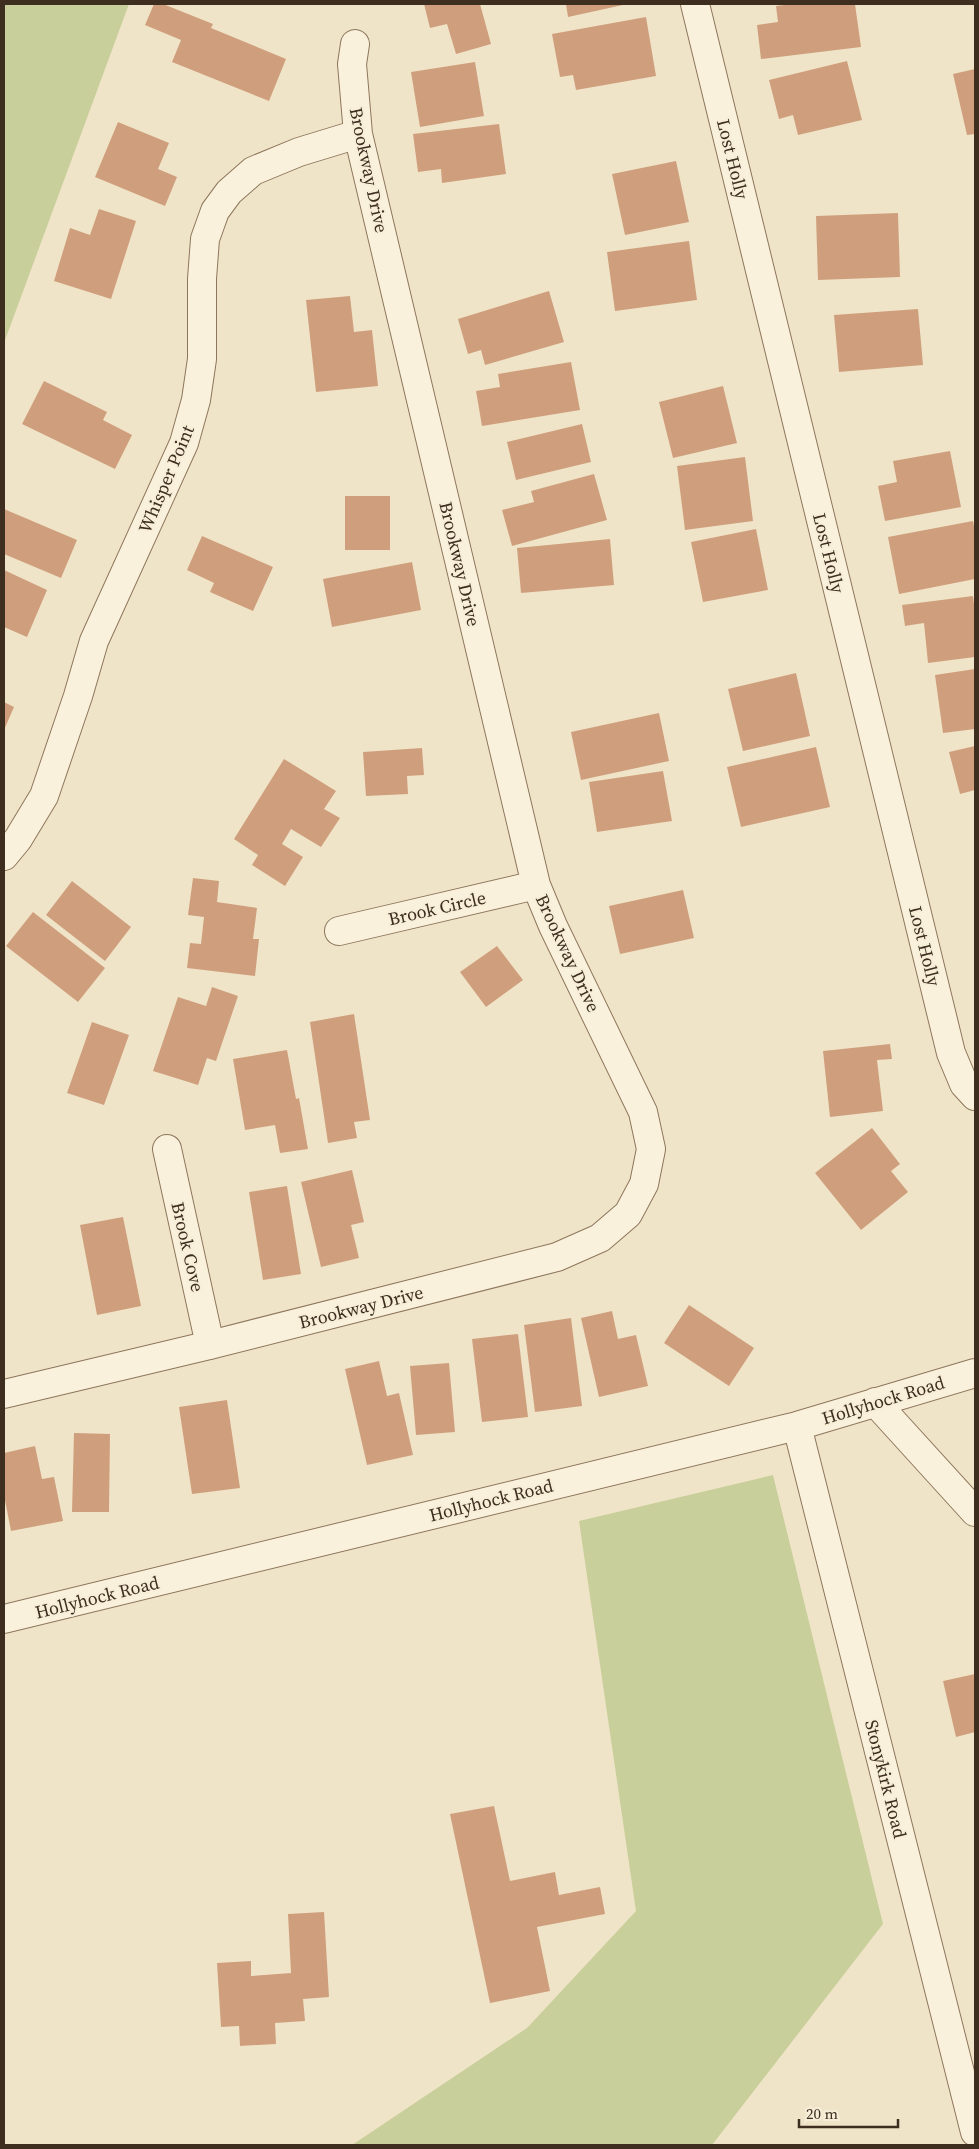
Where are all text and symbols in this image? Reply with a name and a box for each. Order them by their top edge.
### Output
street label: Brookway Drive [344,105,394,235]
street label: Lost Holly [711,116,755,202]
street label: Whisper Point [132,421,200,537]
street label: Brookway Drive [433,499,487,629]
street label: Lost Holly [807,510,851,596]
street label: Brook Circle [386,885,488,931]
street label: Brookway Drive [530,890,606,1016]
street label: Lost Holly [903,903,947,989]
street label: Brook Cove [166,1200,210,1294]
street label: Brookway Drive [296,1279,426,1335]
street label: Hollyhock Road [819,1369,947,1431]
street label: Hollyhock Road [426,1473,556,1527]
street label: Hollyhock Road [32,1570,162,1624]
street label: Stonykirk Road [859,1717,913,1841]
scale bar [799,2096,898,2128]
text: 20 m [806,2103,838,2124]

